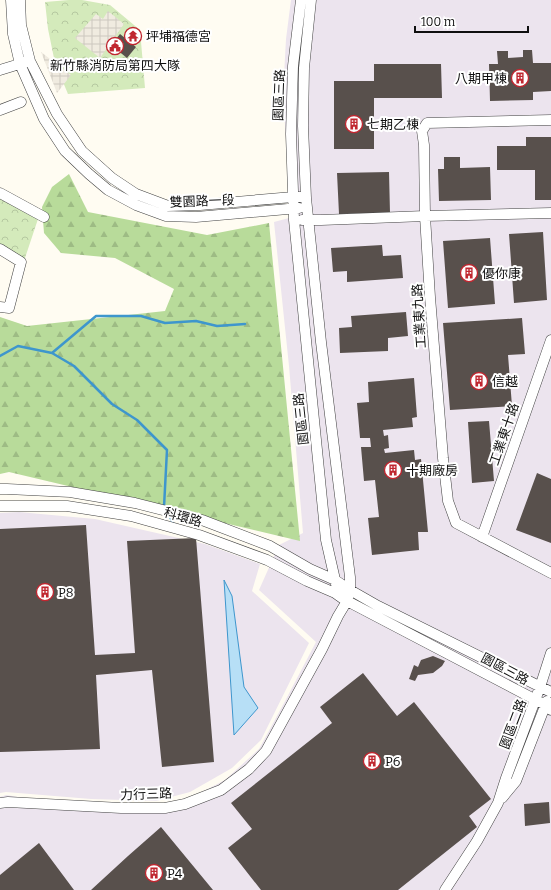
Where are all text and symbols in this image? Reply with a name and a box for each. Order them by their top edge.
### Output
scale bar [415,8,528,34]
text: 100 m [421,15,456,29]
temple icon: 坪埔福德宮 [123,26,143,46]
place label: 坪埔福德宮 [146,29,211,44]
public building icon: 新竹縣消防局第四大隊 [105,36,125,56]
place label: 新竹縣消防局第四大隊 [50,58,180,73]
building icon: 八期甲棟 [510,68,530,88]
street label: 園區三路 [271,69,287,121]
place label: 八期甲棟 [455,71,507,86]
building icon: 七期乙棟 [344,114,364,134]
place label: 七期乙棟 [367,117,419,132]
street label: 雙園路一段 [169,192,235,210]
building icon: 優你康 [459,263,479,283]
place label: 優你康 [482,266,521,281]
street label: 工業東九路 [409,283,429,349]
building icon: 信越 [469,371,489,391]
place label: 信越 [492,374,518,389]
street label: 園區三路 [291,392,311,446]
street label: 工業東十路 [486,401,522,467]
building icon: 十期廠房 [383,460,403,480]
place label: 十期廠房 [406,463,458,478]
street label: 科環路 [162,504,204,530]
building icon: P8 [35,582,55,602]
place label: P8 [58,585,74,600]
street label: 園區三路 [479,650,531,688]
street label: 園區二路 [497,697,529,751]
building icon: P6 [362,751,382,771]
place label: P6 [385,754,401,769]
street label: 力行三路 [120,786,172,802]
building icon: P4 [144,863,164,883]
place label: P4 [167,866,183,881]

